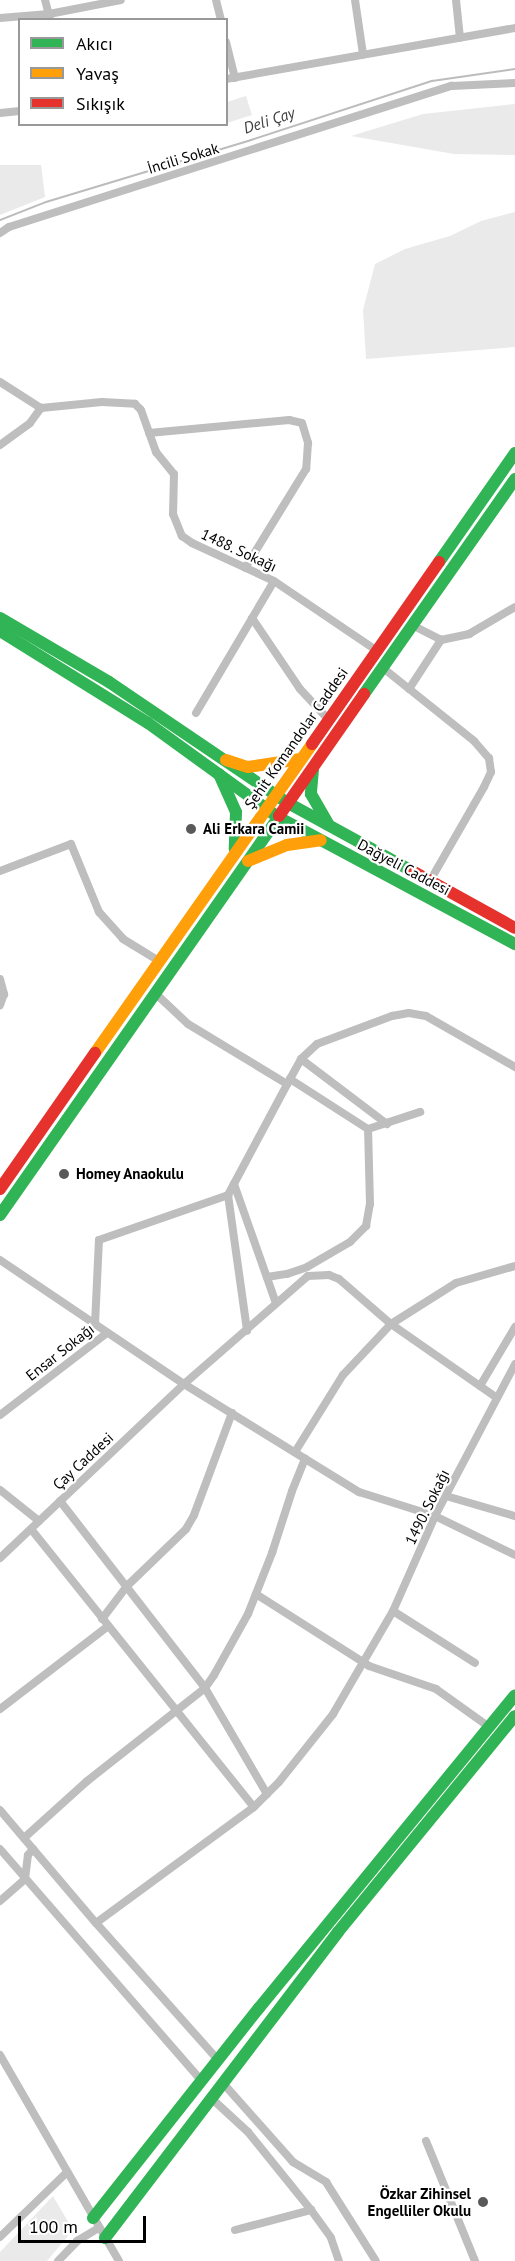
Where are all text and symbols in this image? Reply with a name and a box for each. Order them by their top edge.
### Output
legend [18,18,228,126]
text: Akıcı [76,32,113,55]
text: Yavaş [76,62,119,85]
text: Sıkışık [76,92,125,115]
water label: Deli Çay [241,103,297,137]
street label: İncili Sokak [145,139,221,177]
street label: 1488. Sokağı [198,524,280,576]
street label: Şehit Komandolar Caddesi [240,664,352,812]
place label: Ali Erkara Camii [203,820,305,838]
marker: Ali Erkara Camii [184,822,198,836]
street label: Dağyeli Caddesi [355,835,453,899]
place label: Homey Anaokulu [76,1165,185,1183]
marker: Homey Anaokulu [57,1167,71,1181]
street label: Ensar Sokağı [22,1320,98,1384]
street label: Çay Caddesi [49,1428,117,1494]
street label: 1490. Sokağı [401,1466,453,1548]
place label: Özkar Zihinsel Engelliler Okulu [367,2184,471,2219]
marker: Özkar Zihinsel Engelliler Okulu [476,2195,490,2209]
scale bar [21,2204,148,2242]
text: 100 m [29,2215,78,2238]

